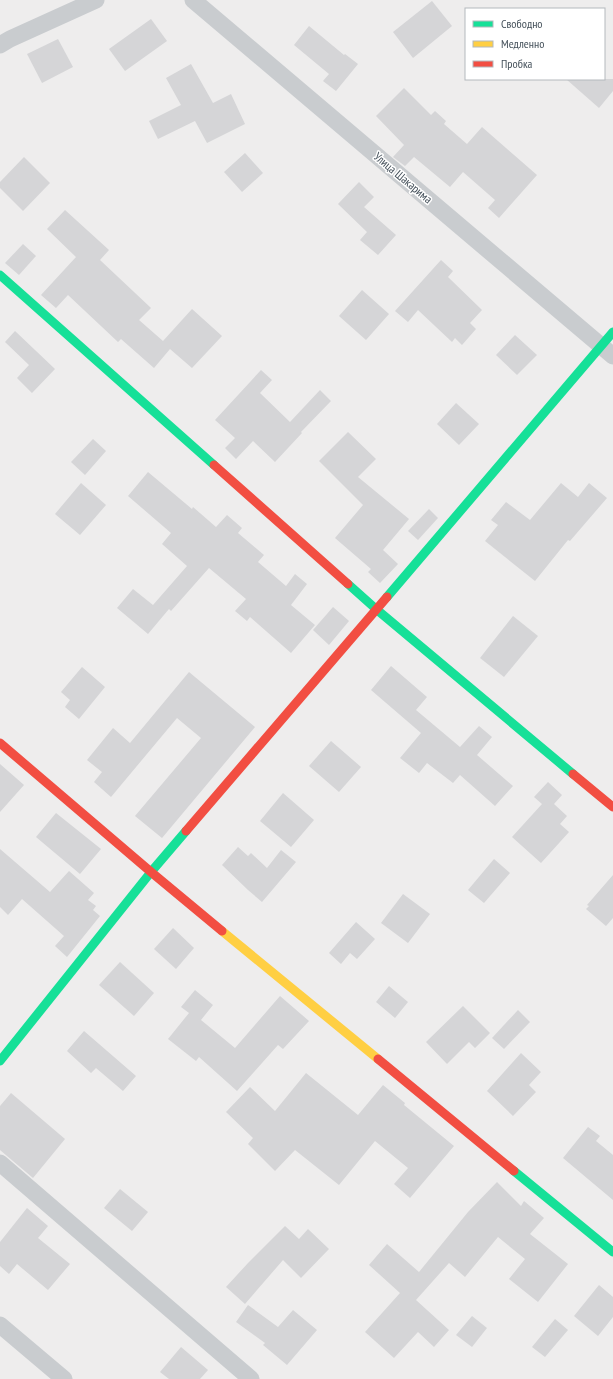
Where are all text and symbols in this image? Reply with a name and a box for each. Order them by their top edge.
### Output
legend [465,8,605,80]
text: Свободно [501,16,543,31]
text: Медленно [501,36,544,51]
text: Пробка [501,56,533,71]
street label: Улица Шакарима [371,149,436,206]

